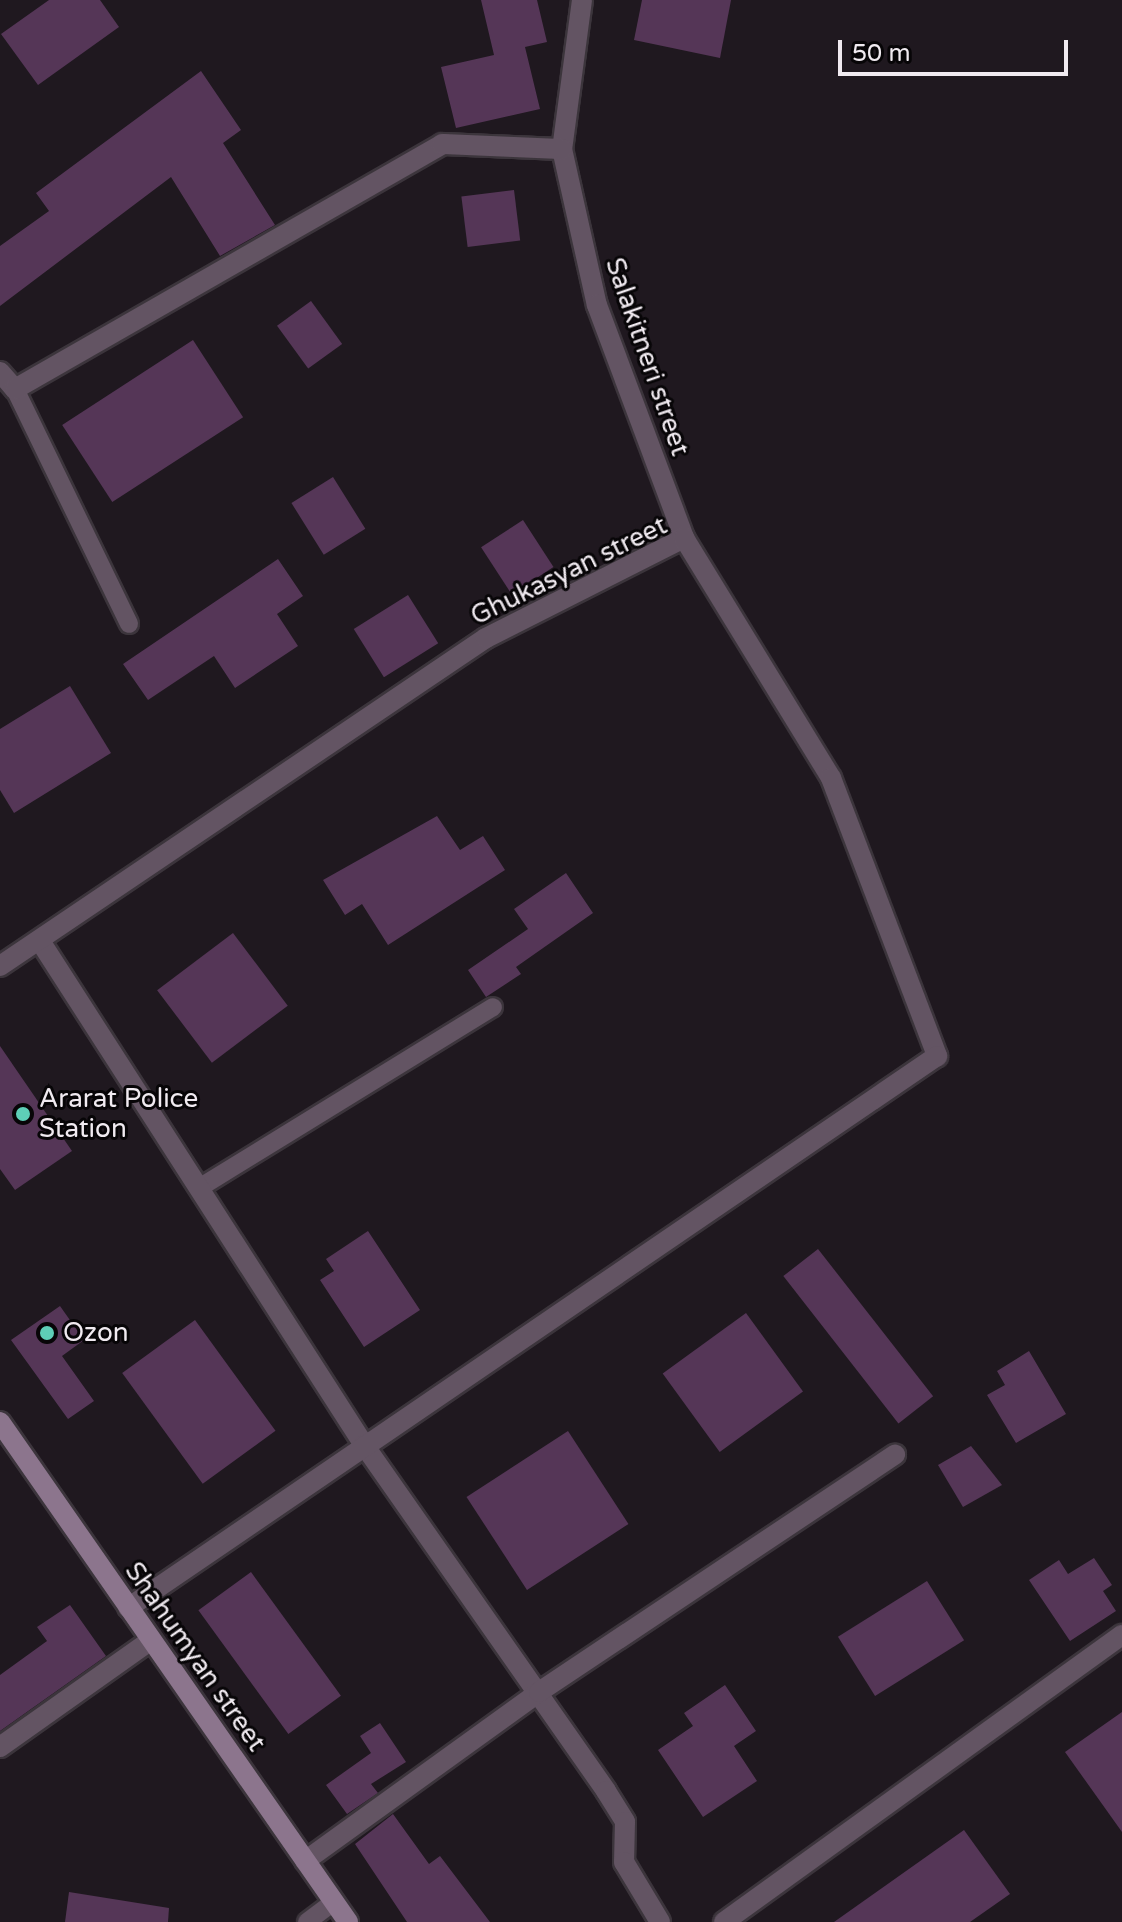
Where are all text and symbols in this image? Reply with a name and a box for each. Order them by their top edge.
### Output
scale bar [842,24,1072,74]
text: 50 m [852,39,910,68]
street label: Salakitneri street [599,254,695,460]
street label: Ghukasyan street [466,510,672,632]
place label: Ararat Police Station [39,1083,198,1144]
marker: Ararat Police Station [14,1105,32,1123]
place label: Ozon [63,1317,129,1349]
marker: Ozon [38,1324,56,1342]
street label: Shahumyan street [118,1556,272,1758]

